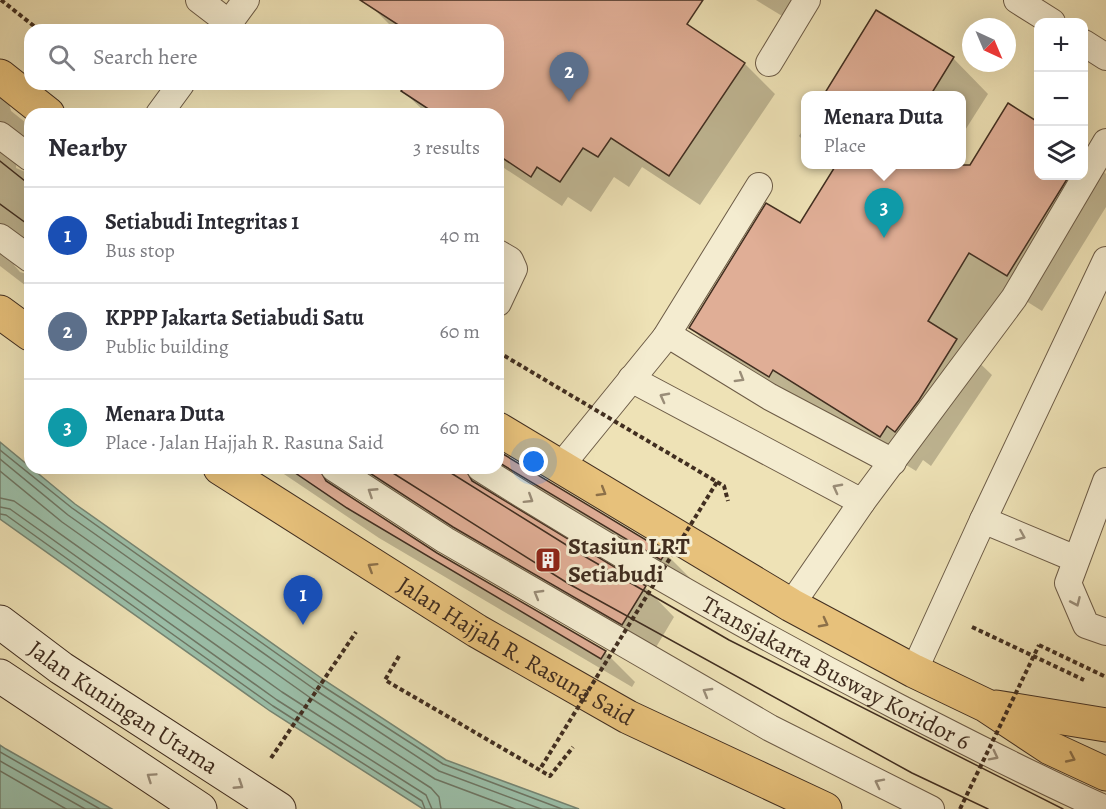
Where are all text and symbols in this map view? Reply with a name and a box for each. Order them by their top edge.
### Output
north arrow [962,18,1016,72]
map controls [1034,18,1088,180]
button: + [1034,18,1088,72]
search box [24,24,504,90]
icon: search [45,41,78,74]
text: Search here [93,42,198,72]
pin: 2 [550,52,588,102]
button: − [1034,72,1088,126]
popup [801,91,966,169]
text: Menara Duta [824,102,943,132]
button: layers [1034,126,1088,180]
text: Nearby [48,130,127,165]
text: Place [824,132,866,159]
text: 3 results [413,134,480,161]
pin: 3 [864,188,904,238]
text: Setiabudi Integritas 1 [105,207,299,237]
text: 1 [64,222,71,249]
text: 40 m [440,222,480,249]
text: Bus stop [105,237,175,264]
text: KPPP Jakarta Setiabudi Satu [105,303,364,333]
text: 2 [63,318,72,345]
text: 60 m [440,318,480,345]
text: Public building [105,333,229,360]
one-way arrow [734,371,744,383]
one-way arrow [660,393,671,404]
text: Menara Duta [105,399,225,429]
text: 3 [63,414,72,441]
text: 60 m [440,414,480,441]
text: Place · Jalan Hajjah R. Rasuna Said [105,429,384,456]
your location [519,447,548,476]
one-way arrow [832,484,843,495]
one-way arrow [596,485,606,497]
one-way arrow [367,489,378,500]
one-way arrow [523,492,533,504]
one-way arrow [1015,529,1026,541]
place label: Stasiun LRT Setiabudi [568,530,690,590]
building icon: Stasiun LRT Setiabudi [533,545,563,575]
one-way arrow [368,562,378,574]
street label: Jalan Hajjah R. Rasuna Said [392,569,640,733]
pin: 1 [284,576,322,625]
street label: Transjakarta Busway Koridor 6 [696,588,976,757]
one-way arrow [534,590,544,601]
one-way arrow [1069,596,1081,607]
one-way arrow [818,616,829,627]
street label: Jalan Kuningan Utama [22,633,225,782]
one-way arrow [703,687,713,699]
one-way arrow [987,749,998,760]
one-way arrow [1064,750,1075,762]
one-way arrow [147,773,158,784]
one-way arrow [232,778,243,789]
one-way arrow [875,778,886,790]

